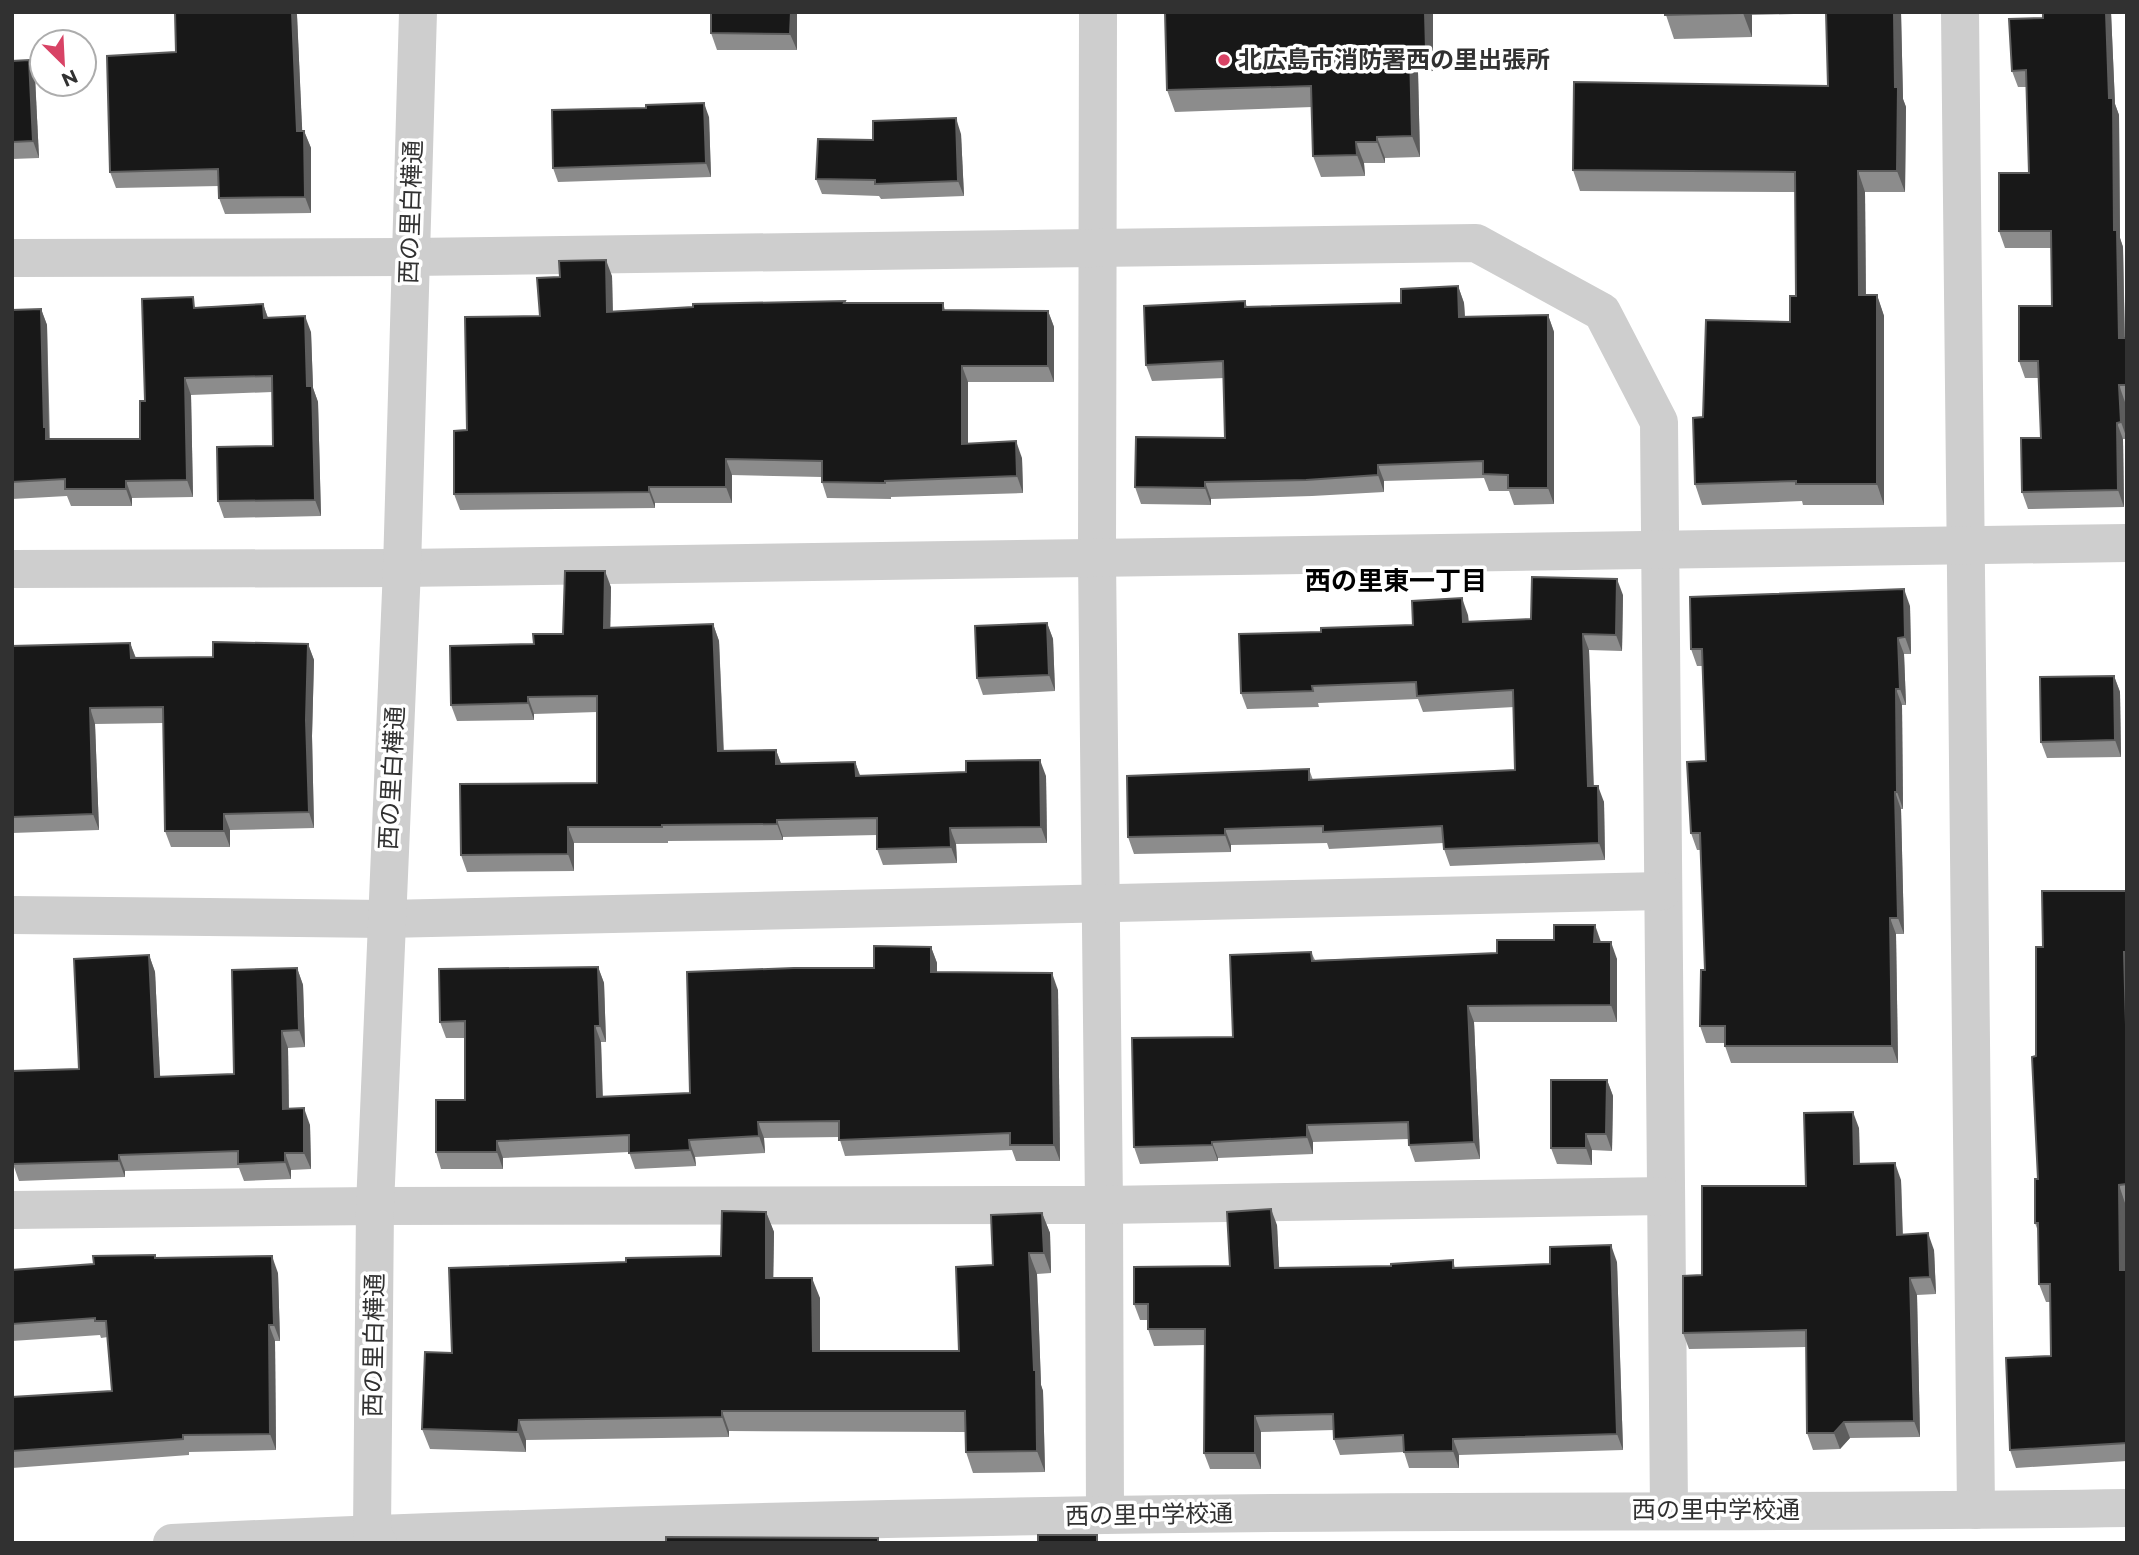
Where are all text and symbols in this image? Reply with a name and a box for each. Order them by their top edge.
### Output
north arrow [28,28,98,98]
place label: 北広島市消防署西の里出張所 [1238,45,1550,74]
marker: 北広島市消防署西の里出張所 [1216,52,1232,68]
text: N [58,64,81,92]
street label: 西の里白樺通 [393,140,428,284]
district label: 西の里東一丁目 [1305,565,1487,597]
street label: 西の里白樺通 [373,705,410,851]
street label: 西の里白樺通 [358,1273,389,1417]
street label: 西の里中学校通 [1632,1495,1800,1524]
street label: 西の里中学校通 [1065,1499,1233,1530]

